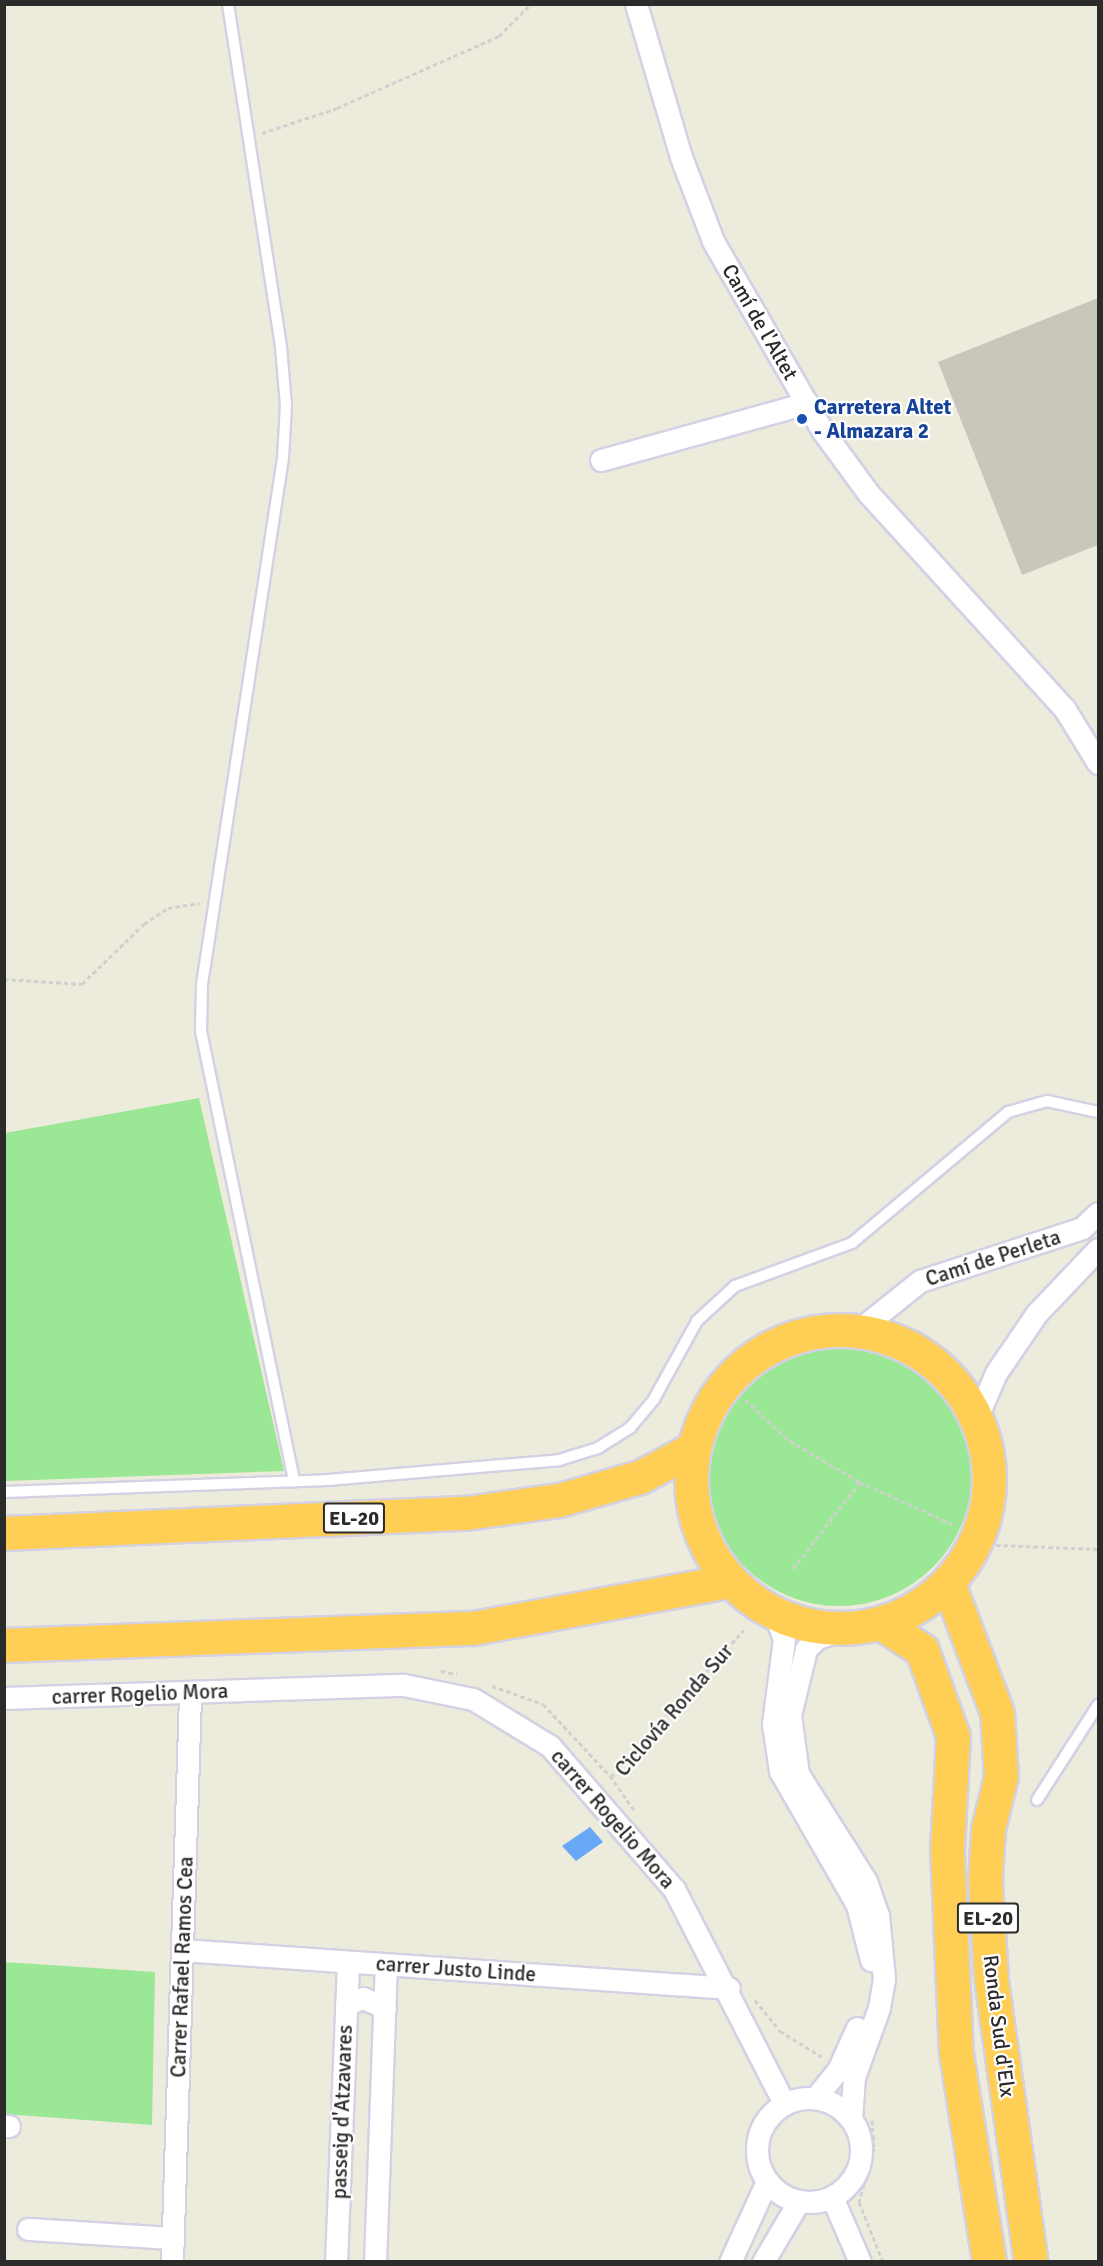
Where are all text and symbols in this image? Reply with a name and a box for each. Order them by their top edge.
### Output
street label: Camí de l'Altet [717,259,803,385]
place label: Carretera Altet - Almazara 2 [814,394,951,444]
marker: Carretera Altet - Almazara 2 [795,412,809,426]
street label: Camí de Perleta [922,1224,1064,1292]
road number: EL-20 [322,1501,386,1535]
street label: Ciclovía Ronda Sur [610,1639,738,1781]
street label: carrer Rogelio Mora [51,1678,229,1710]
street label: carrer Rogelio Mora [546,1744,680,1894]
street label: Carrer Rafael Ramos Cea [166,1856,198,2078]
road number: EL-20 [956,1901,1020,1935]
street label: carrer Justo Linde [375,1951,537,1987]
street label: Ronda Sud d'Elx [978,1953,1020,2099]
street label: passeig d'Atzavares [326,2024,358,2200]

